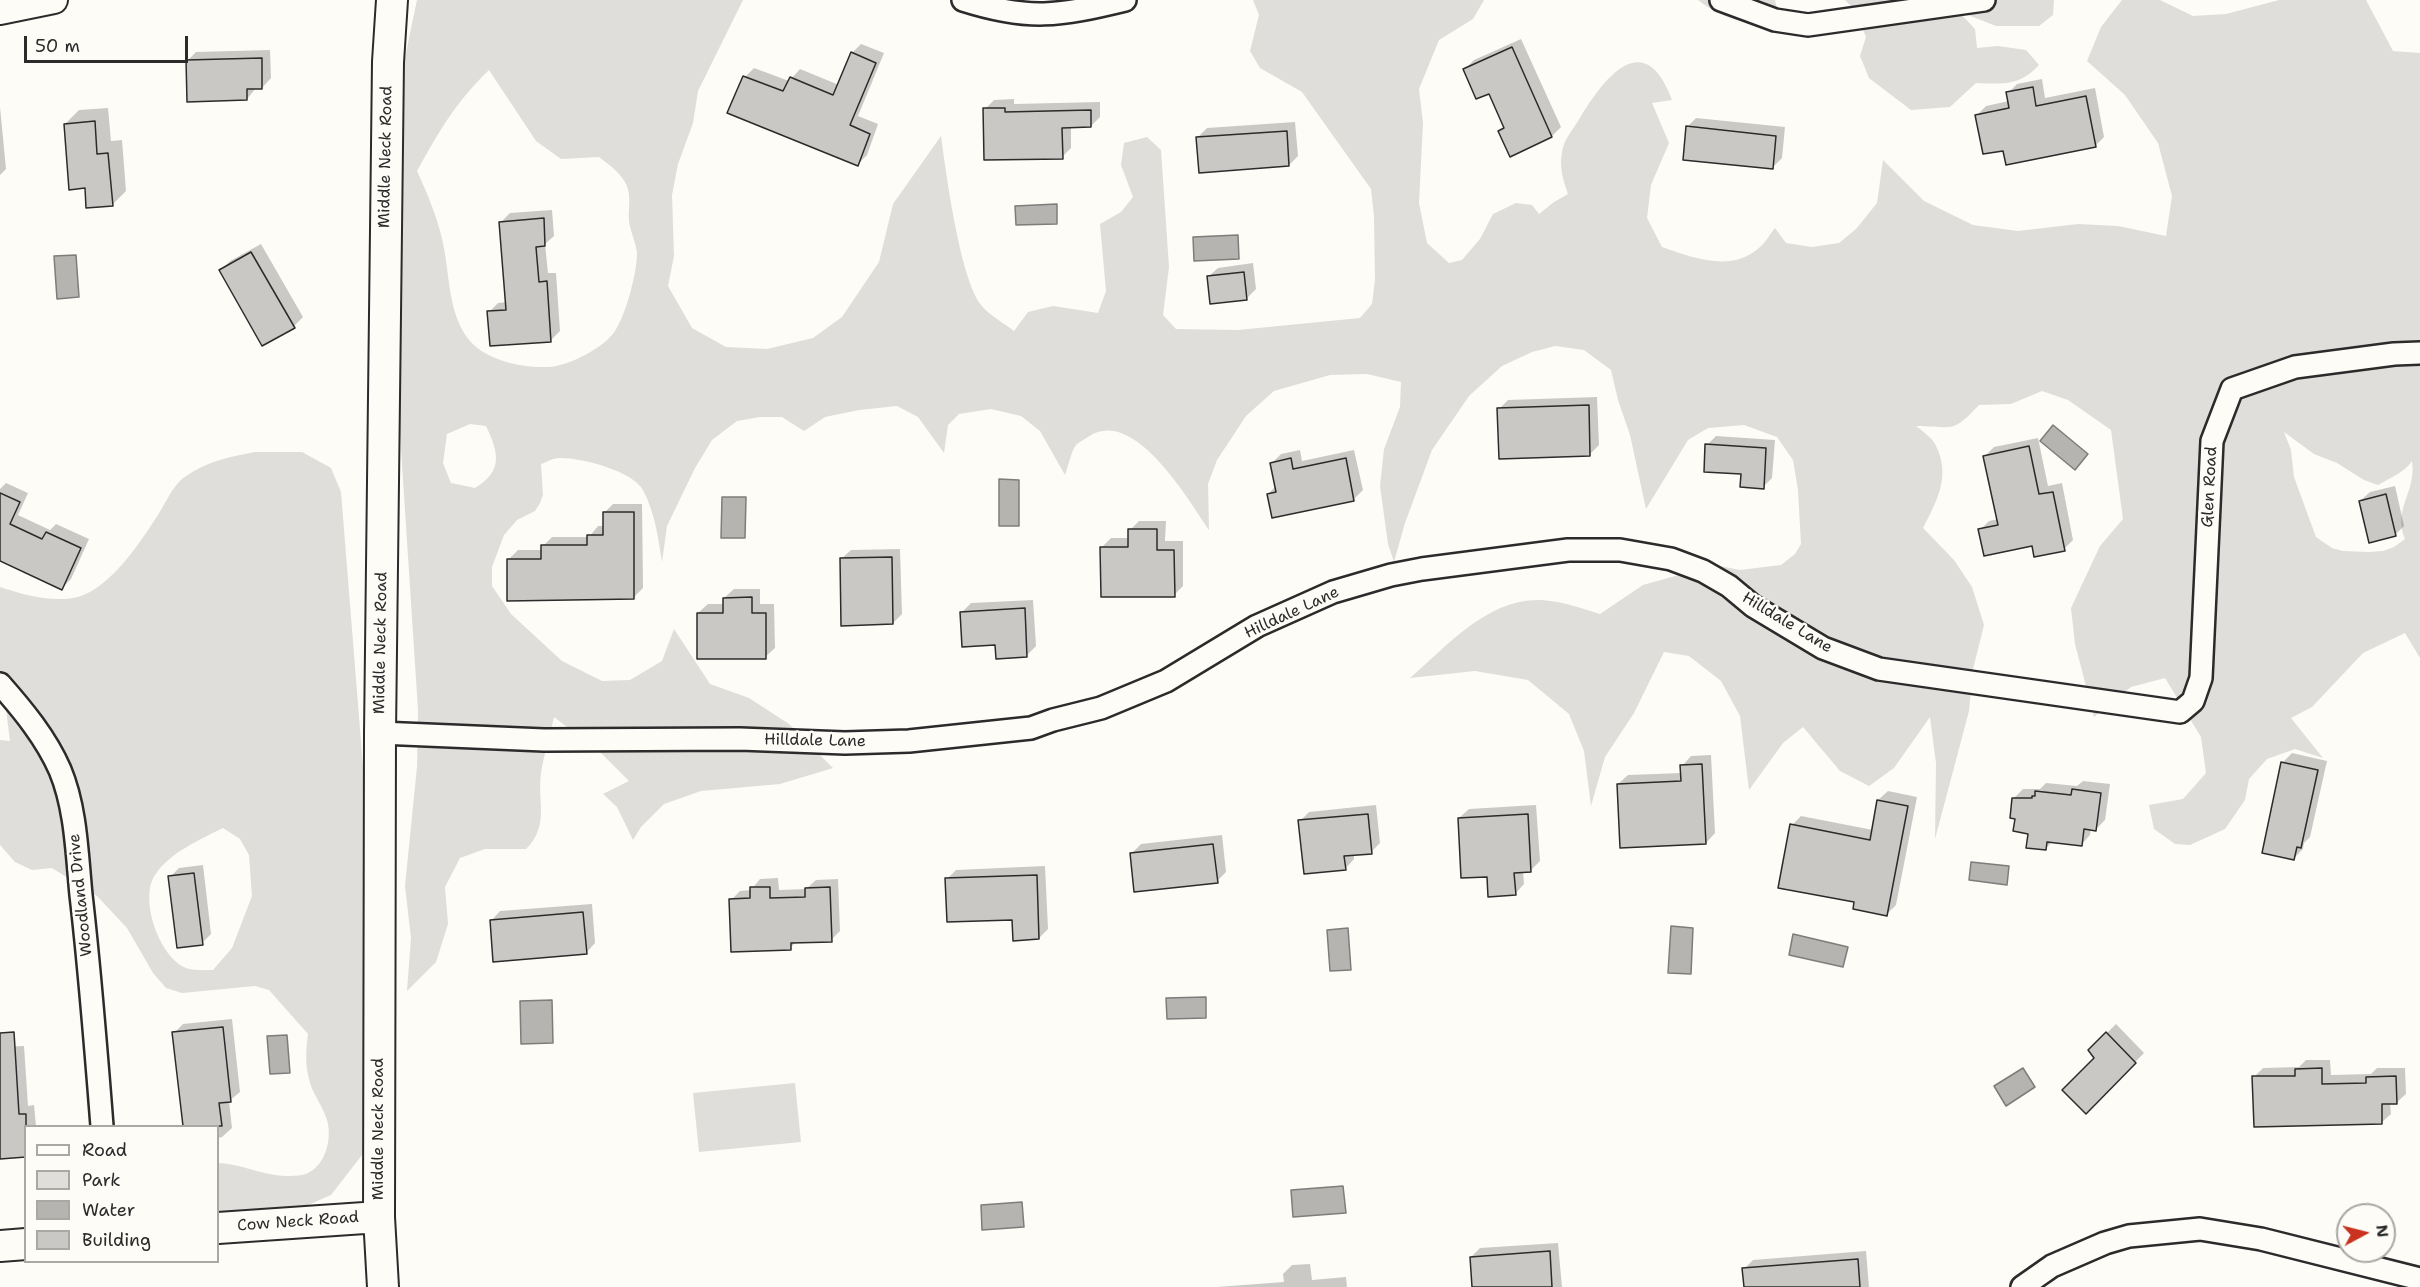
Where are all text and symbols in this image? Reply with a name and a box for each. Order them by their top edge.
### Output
scale bar [27,24,190,62]
text: 50 m [35,34,80,58]
street label: Middle Neck Road [375,86,397,228]
street label: Glen Road [2198,446,2222,528]
street label: Middle Neck Road [370,572,392,714]
street label: Hilldale Lane [1242,583,1342,643]
street label: Hilldale Lane [1738,589,1836,657]
street label: Hilldale Lane [764,731,866,751]
street label: Woodland Drive [65,833,97,957]
street label: Middle Neck Road [369,1058,389,1200]
legend [24,1125,219,1263]
text: Road [82,1138,127,1162]
text: Park [82,1168,121,1192]
text: Water [82,1198,135,1222]
north arrow [2336,1203,2396,1263]
street label: Cow Neck Road [237,1208,359,1236]
text: N [2371,1223,2394,1239]
text: Building [82,1228,151,1252]

